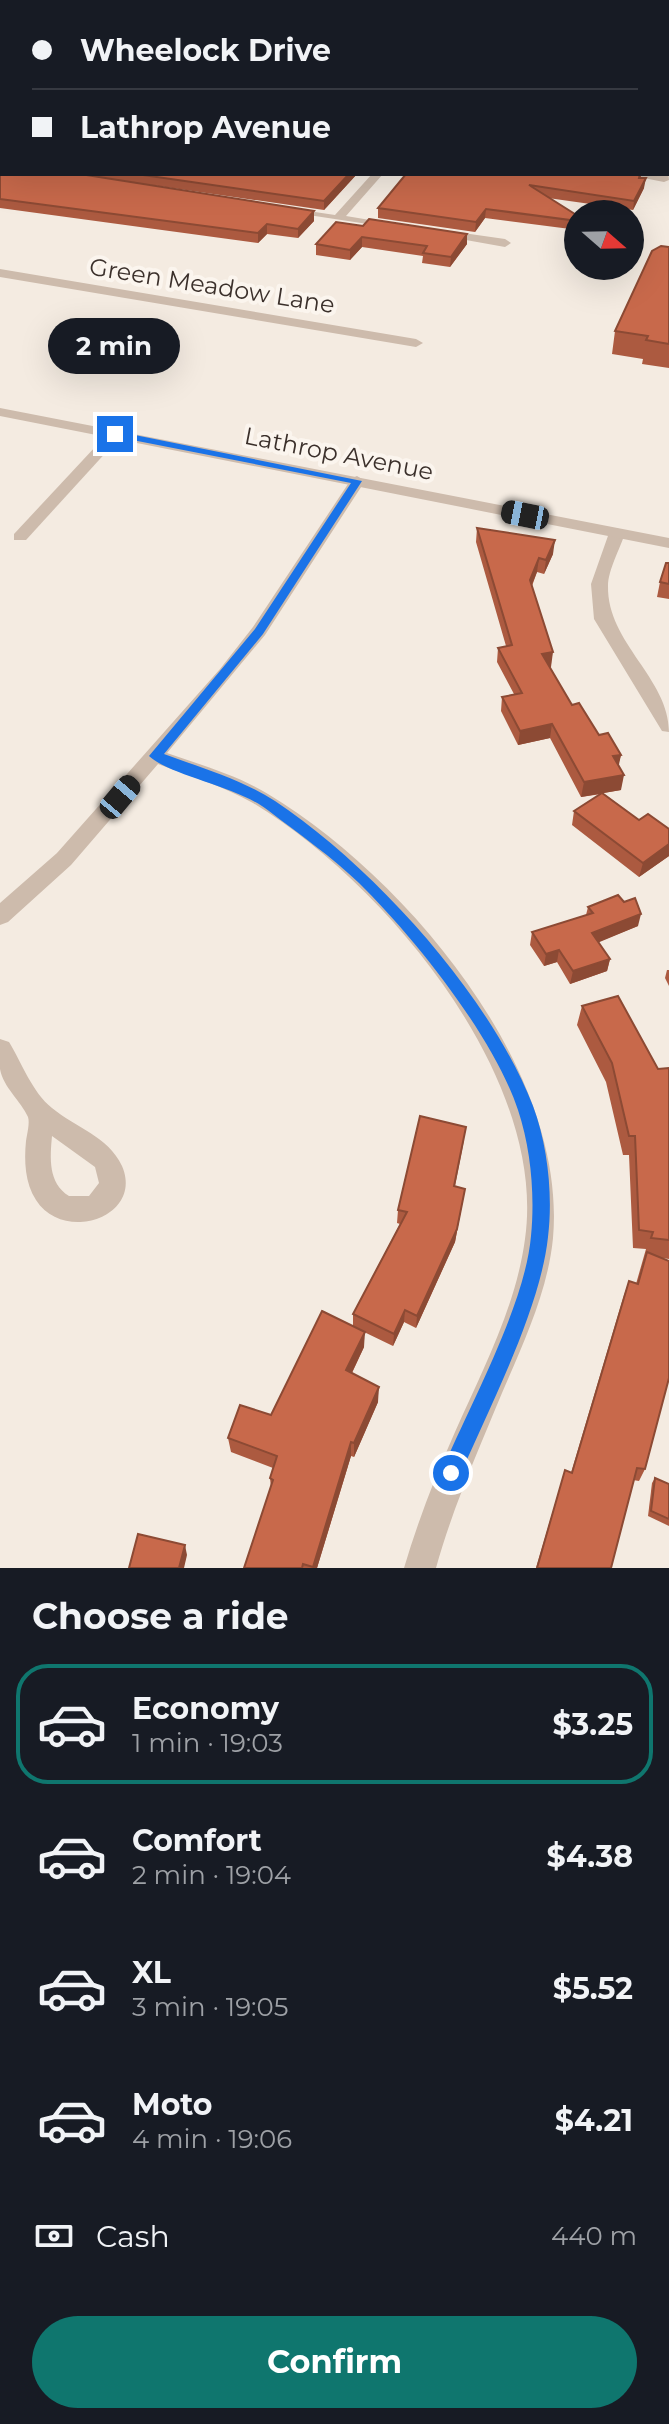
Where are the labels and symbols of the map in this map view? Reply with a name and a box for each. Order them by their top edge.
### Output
north arrow [564,200,644,280]
street label: Green Meadow Lane [87,252,337,319]
callout: 2 min [49,318,181,374]
route end [97,416,133,452]
street label: Lathrop Avenue [242,421,436,486]
car [499,499,551,531]
car [95,771,145,823]
route start [433,1455,469,1491]

